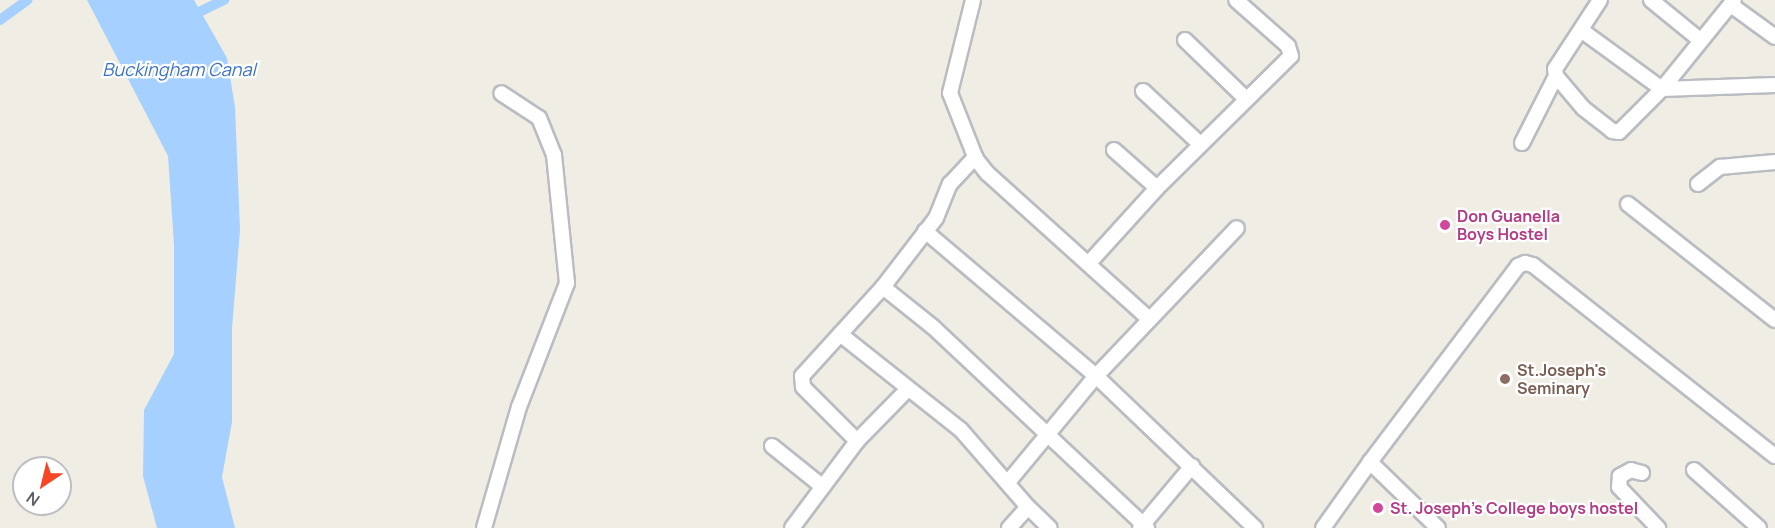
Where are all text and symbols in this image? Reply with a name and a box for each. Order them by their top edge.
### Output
water label: Buckingham Canal [102,58,256,80]
place label: Don Guanella Boys Hostel [1457,206,1560,244]
marker: Don Guanella Boys Hostel [1438,218,1452,232]
place label: St.Joseph's Seminary [1517,360,1606,398]
marker: St.Joseph's Seminary [1498,372,1512,386]
north arrow [12,456,72,516]
text: N [22,487,44,511]
place label: St. Joseph's College boys hostel [1390,498,1638,518]
marker: St. Joseph's College boys hostel [1371,501,1385,515]

